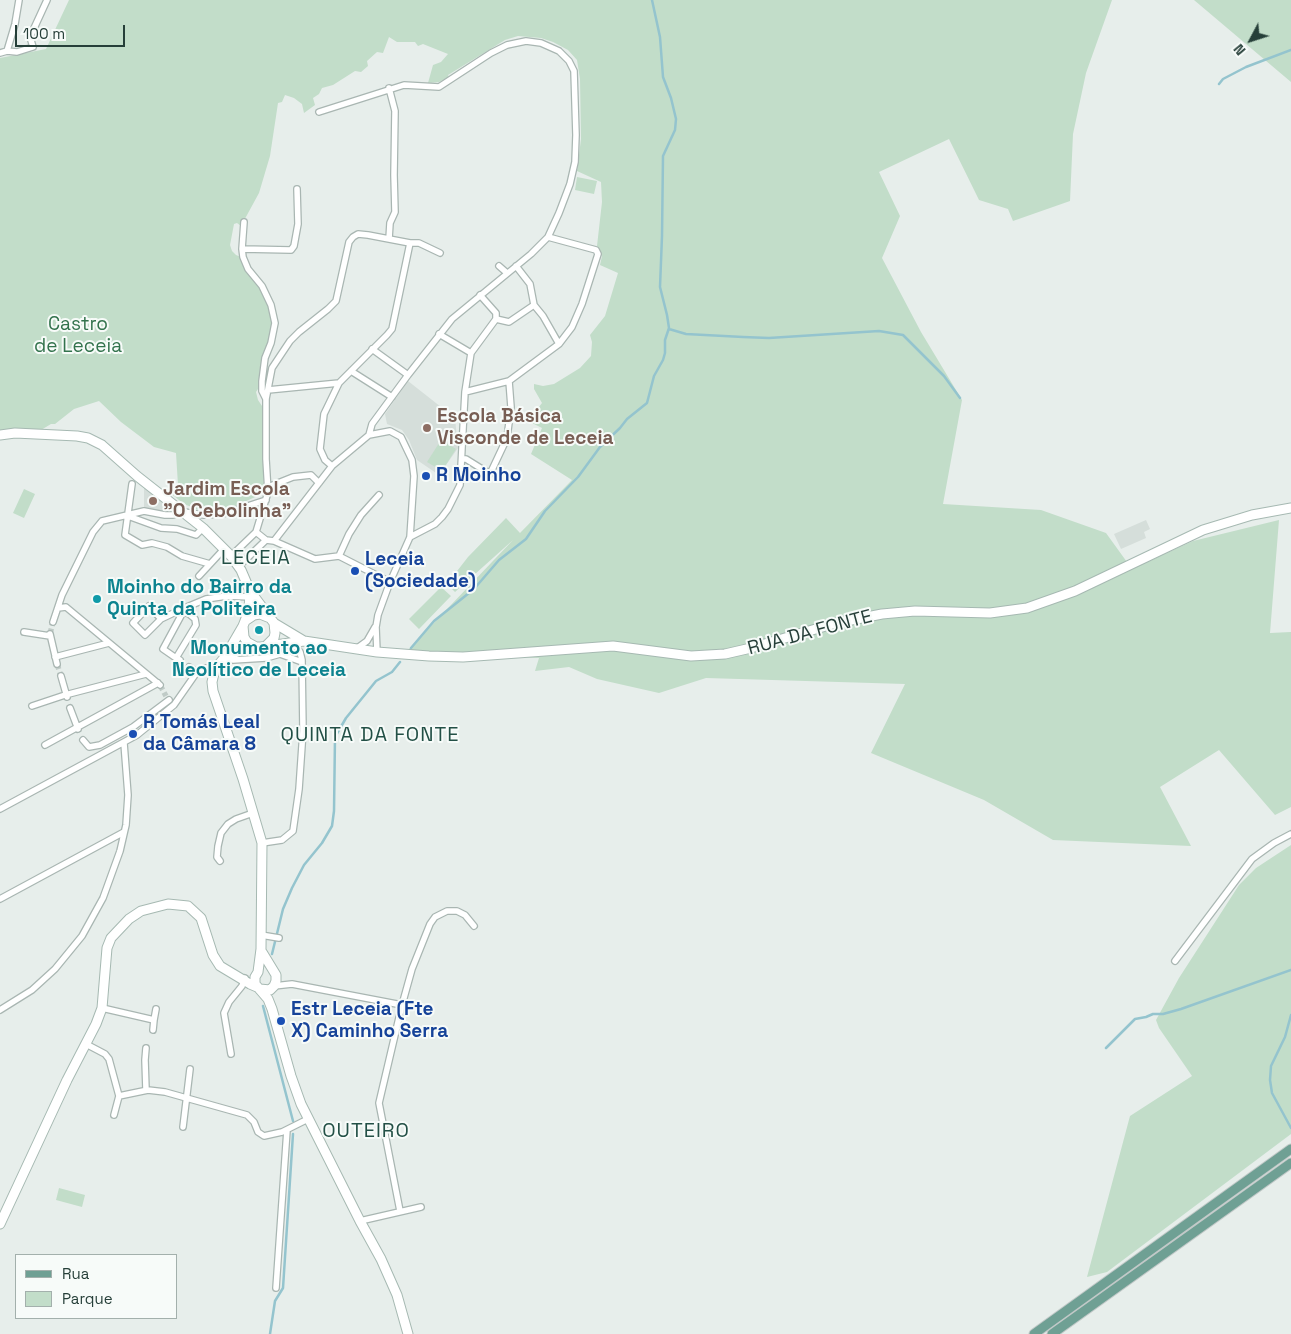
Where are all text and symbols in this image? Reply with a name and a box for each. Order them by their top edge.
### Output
scale bar [18,15,128,47]
north arrow [1226,15,1276,65]
text: 100 m [23,24,65,43]
text: N [1230,40,1249,59]
park label: Castro de Leceia [34,314,122,358]
place label: Escola Básica Visconde de Leceia [437,406,613,450]
marker: Escola Básica Visconde de Leceia [421,422,433,434]
place label: R Moinho [436,465,521,487]
marker: R Moinho [420,470,432,482]
place label: Jardim Escola "O Cebolinha" [163,479,291,523]
marker: Jardim Escola "O Cebolinha" [147,495,159,507]
district label: LECEIA [220,547,292,571]
place label: Leceia (Sociedade) [365,549,476,593]
marker: Leceia (Sociedade) [349,565,361,577]
place label: Moinho do Bairro da Quinta da Politeira [107,577,292,621]
marker: Moinho do Bairro da Quinta da Politeira [91,593,103,605]
street label: RUA DA FONTE [745,605,875,661]
marker: Monumento ao Neolítico de Leceia [253,624,265,636]
place label: Monumento ao Neolítico de Leceia [172,638,346,682]
place label: R Tomás Leal da Câmara 8 [143,712,260,756]
district label: QUINTA DA FONTE [279,724,461,748]
marker: R Tomás Leal da Câmara 8 [127,728,139,740]
place label: Estr Leceia (Fte X) Caminho Serra [291,999,448,1043]
marker: Estr Leceia (Fte X) Caminho Serra [275,1015,287,1027]
district label: OUTEIRO [321,1120,411,1144]
legend [15,1254,178,1319]
text: Rua [62,1264,89,1283]
text: Parque [62,1289,113,1308]

